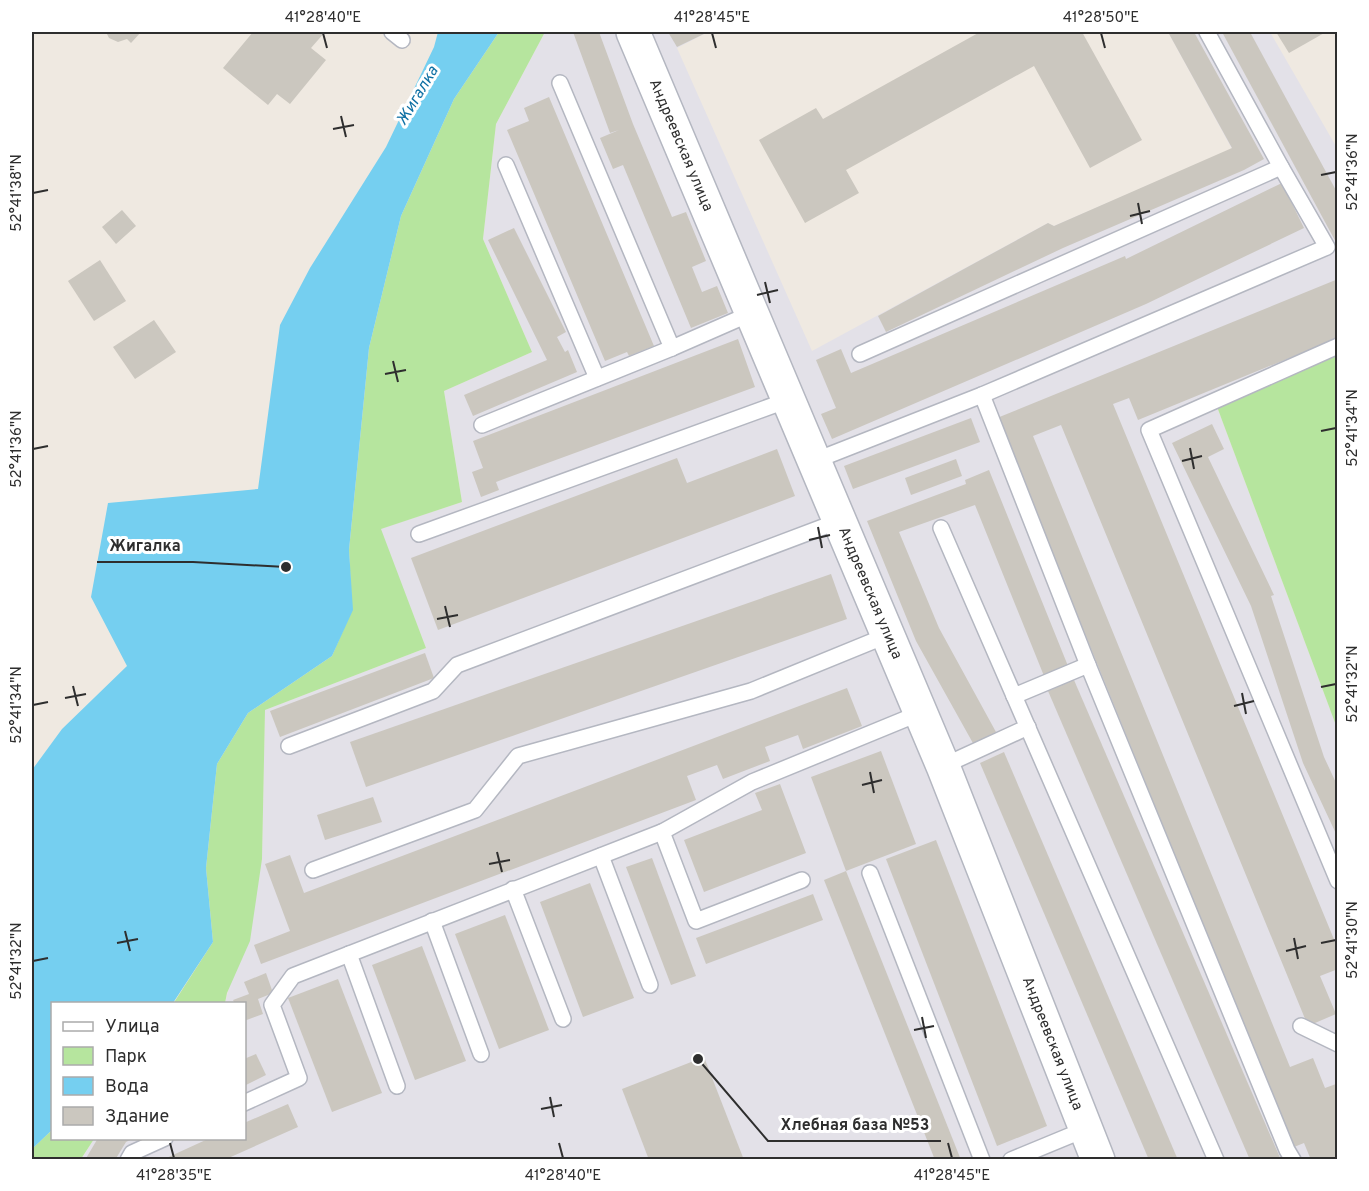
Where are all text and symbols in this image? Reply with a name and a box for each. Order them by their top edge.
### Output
text: 41°28'40"E [285,9,361,28]
text: 41°28'45"E [674,9,750,28]
text: 41°28'50"E [1063,9,1139,28]
water label: Жигалка [393,62,444,129]
street label: Андреевская улица [645,76,717,214]
text: 52°41'36"N [1344,133,1363,211]
text: 52°41'38"N [8,154,27,232]
text: 52°41'34"N [1344,389,1363,467]
text: 52°41'36"N [8,410,27,488]
street label: Андреевская улица [834,524,906,662]
callout: Жигалка [97,528,193,562]
text: Жигалка [109,537,181,557]
text: 52°41'32"N [1344,645,1363,723]
text: 52°41'34"N [8,666,27,744]
text: 52°41'30"N [1344,901,1363,979]
text: 52°41'32"N [8,922,27,1000]
street label: Андреевская улица [1017,974,1087,1113]
legend [51,1002,246,1140]
text: Улица [105,1016,159,1039]
text: Парк [105,1046,147,1069]
text: Вода [105,1076,149,1099]
text: Здание [105,1106,169,1129]
callout: Хлебная база №53 [768,1107,941,1141]
text: Хлебная база №53 [781,1116,929,1136]
text: 41°28'35"E [136,1167,212,1186]
text: 41°28'40"E [525,1167,601,1186]
text: 41°28'45"E [914,1167,990,1186]

